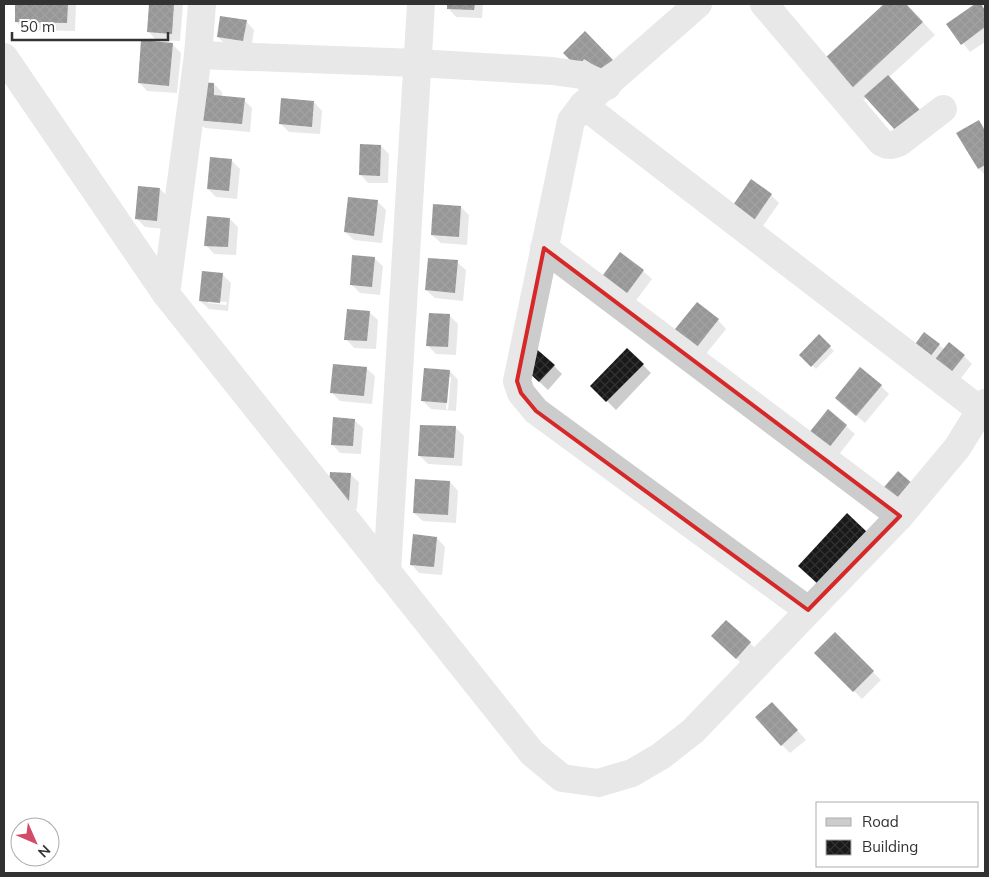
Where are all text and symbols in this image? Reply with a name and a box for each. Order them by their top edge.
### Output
scale bar [12,10,169,42]
text: 50 m [20,17,55,36]
legend [816,802,979,867]
text: Road [862,812,899,831]
north arrow [10,817,60,867]
text: Building [862,837,918,856]
text: N [34,841,54,861]

